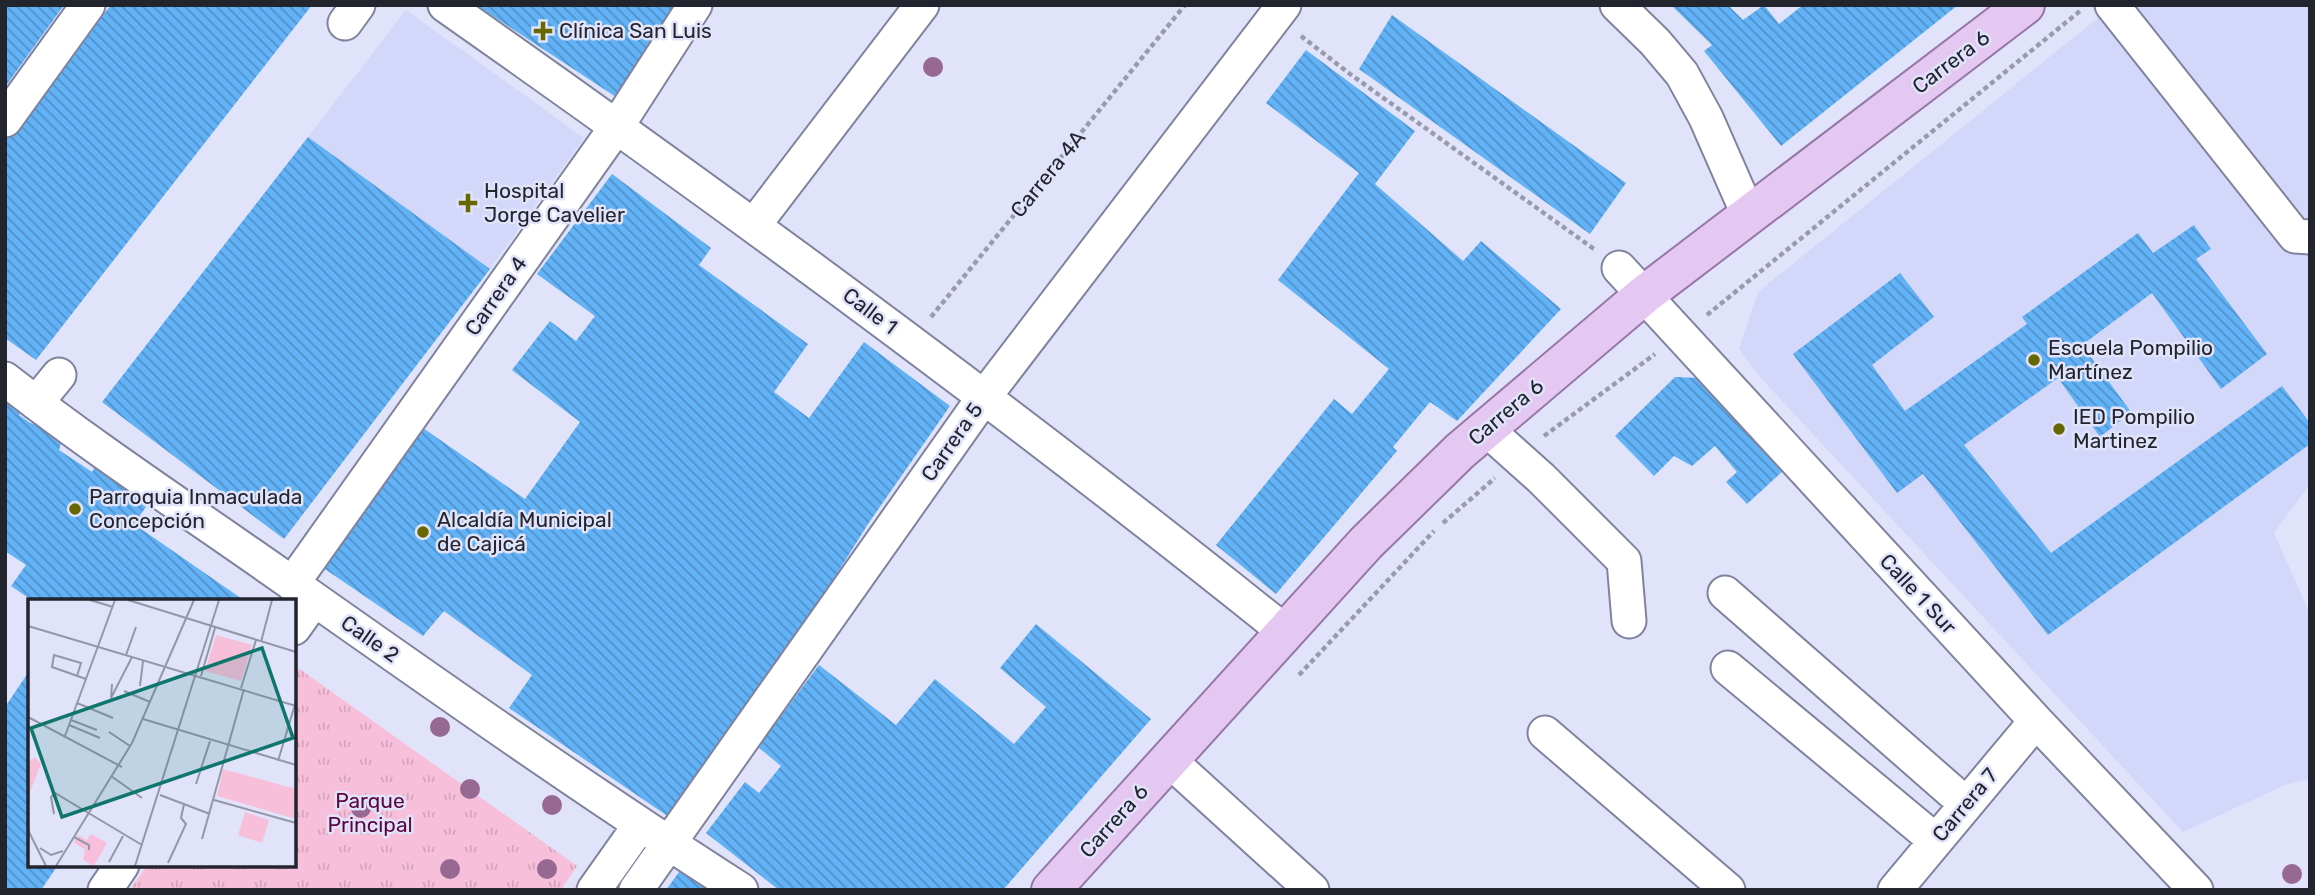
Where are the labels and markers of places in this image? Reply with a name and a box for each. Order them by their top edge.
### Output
place label: Clínica San Luis [559,18,712,43]
marker: Clínica San Luis [533,21,553,41]
place label: Hospital Jorge Cavelier [484,178,625,227]
marker: Hospital Jorge Cavelier [458,193,478,213]
place label: Escuela Pompilio Martínez [2048,335,2213,384]
marker: Escuela Pompilio Martínez [2026,352,2042,368]
place label: IED Pompilio Martinez [2073,404,2195,453]
marker: IED Pompilio Martinez [2051,421,2067,437]
place label: Parroquia Inmaculada Concepción [89,484,302,533]
marker: Parroquia Inmaculada Concepción [67,501,83,517]
place label: Alcaldía Municipal de Cajicá [437,507,612,556]
marker: Alcaldía Municipal de Cajicá [415,524,431,540]

